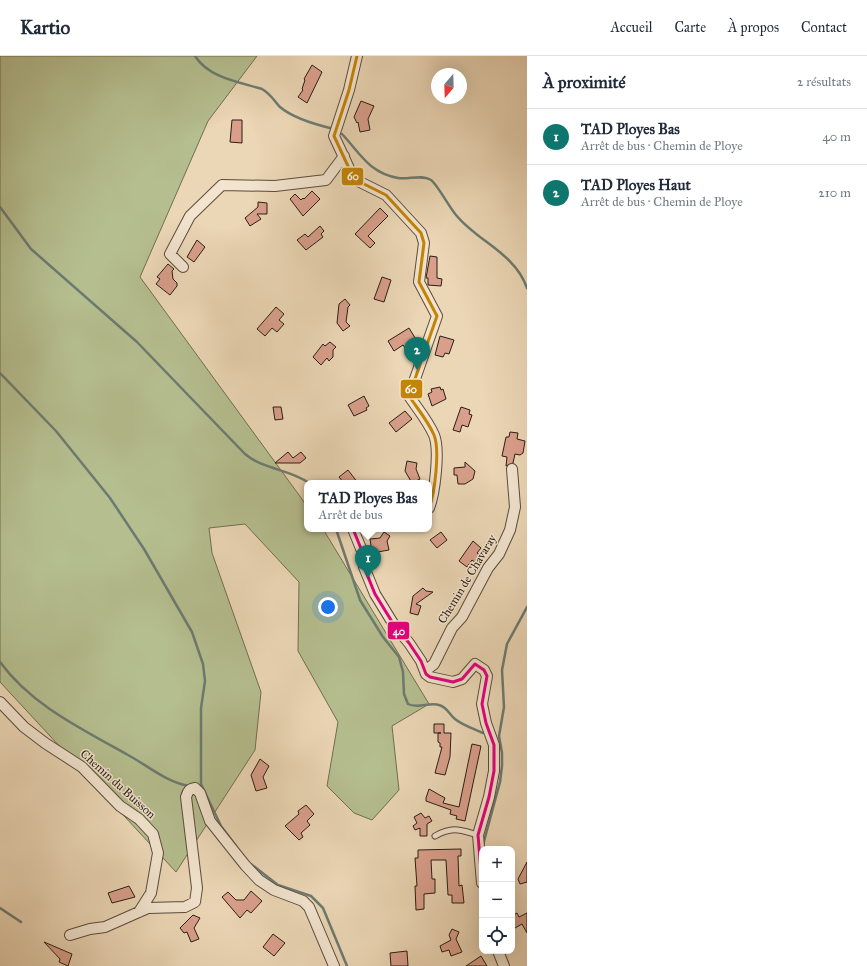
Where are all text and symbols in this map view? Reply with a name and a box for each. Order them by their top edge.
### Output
text: Kartio [20,16,70,39]
text: Accueil [610,19,653,36]
text: Carte [675,19,706,36]
text: À propos [728,19,779,36]
text: Contact [801,19,847,36]
north arrow [431,68,467,104]
text: À proximité [543,72,626,93]
text: 2 résultats [797,74,851,90]
text: TAD Ployes Bas [581,120,680,138]
text: 1 [553,129,559,145]
text: 40 m [822,129,851,145]
text: Arrêt de bus · Chemin de Ploye [581,138,743,154]
line badge: 60 [341,167,364,186]
text: 60 [347,170,360,183]
text: TAD Ployes Haut [581,176,691,194]
text: 2 [553,185,559,201]
text: 210 m [818,185,851,201]
text: Arrêt de bus · Chemin de Ploye [581,194,743,210]
pin: 2 [404,337,430,370]
line badge: 60 [400,379,423,399]
text: 60 [405,383,418,396]
popup [304,480,432,532]
text: TAD Ployes Bas [319,489,417,507]
text: Arrêt de bus [319,507,382,523]
street label: Chemin de Chavaray [435,532,499,626]
pin: 1 [355,545,381,578]
your location [318,597,338,617]
line badge: 40 [387,621,410,640]
text: 40 [393,625,406,639]
street label: Chemin du Buisson [78,747,159,822]
map controls [479,846,515,954]
button: + [479,846,515,882]
button: − [479,882,515,918]
button: locate [479,918,515,954]

